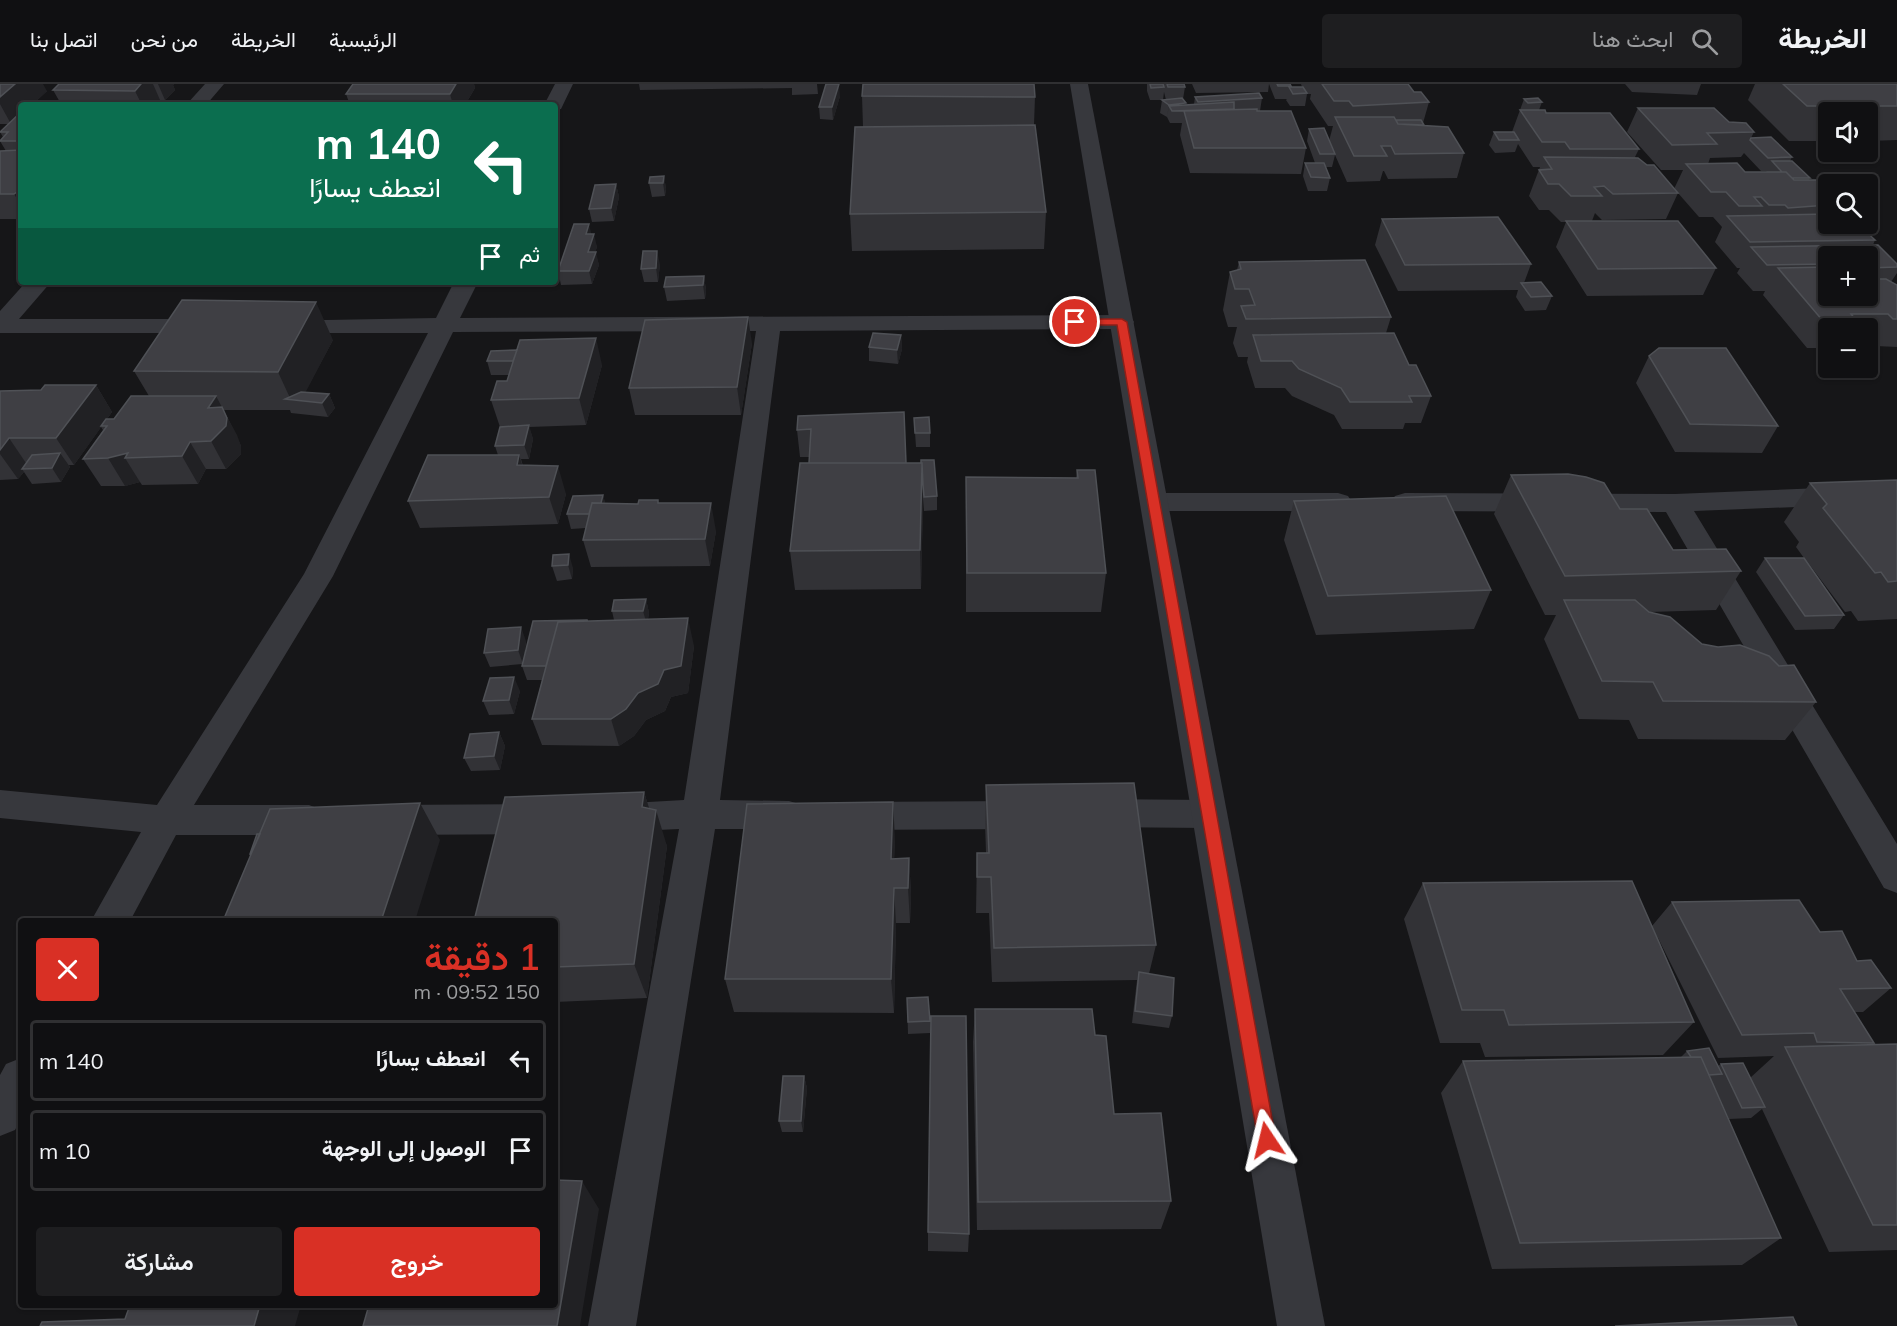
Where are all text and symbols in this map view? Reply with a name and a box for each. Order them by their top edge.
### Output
search box [1322,14,1742,68]
text: الخريطة [1778,20,1867,55]
text: ابحث هنا [1592,25,1673,53]
icon: search [1688,25,1721,58]
text: اتصل بنا [30,26,98,52]
text: من نحن [131,26,198,52]
text: الخريطة [231,26,296,52]
text: الرئيسية [329,26,397,52]
map controls [1818,102,1878,378]
button: sound [1818,102,1878,162]
text: 140 m [316,117,441,170]
icon: left [462,126,540,204]
text: انعطف يسارًا [309,170,441,204]
button: search [1818,174,1878,234]
icon: arrive [474,240,507,273]
text: ثم [519,240,540,268]
button: + [1818,246,1878,306]
pin [1049,296,1100,347]
icon: arrive [1058,305,1091,338]
button: − [1818,318,1878,378]
text: 1 دقيقة [424,934,540,979]
button: close [36,938,99,1001]
text: 150 m · 09:52 [414,979,540,1004]
text: انعطف يسارًا [376,1044,486,1072]
icon: left [504,1044,537,1077]
text: 140 m [39,1047,104,1075]
position arrow [1235,1108,1299,1172]
text: الوصول إلى الوجهة [322,1134,486,1162]
icon: arrive [504,1134,537,1167]
text: 10 m [39,1137,90,1165]
button: مشاركة [36,1227,282,1296]
button: خروج [294,1227,540,1296]

